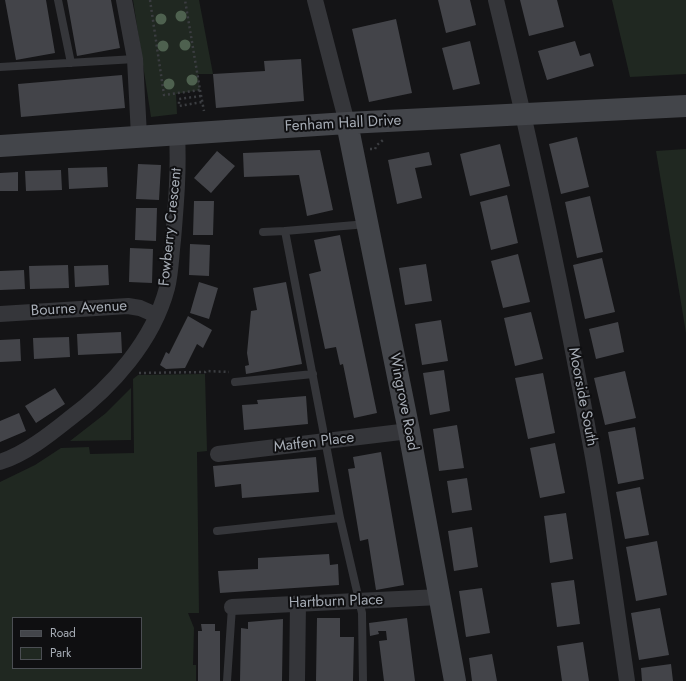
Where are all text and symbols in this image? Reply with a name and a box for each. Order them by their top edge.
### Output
street label: Fenham Hall Drive [284,112,402,136]
street label: Fowberry Crescent [156,167,186,287]
street label: Bourne Avenue [30,297,128,321]
street label: Moorside South [564,346,600,448]
street label: Wingrove Road [385,352,421,452]
street label: Matfen Place [273,429,355,457]
street label: Hartburn Place [289,591,383,613]
legend [12,617,142,669]
text: Road [50,624,76,642]
text: Park [50,644,71,662]

